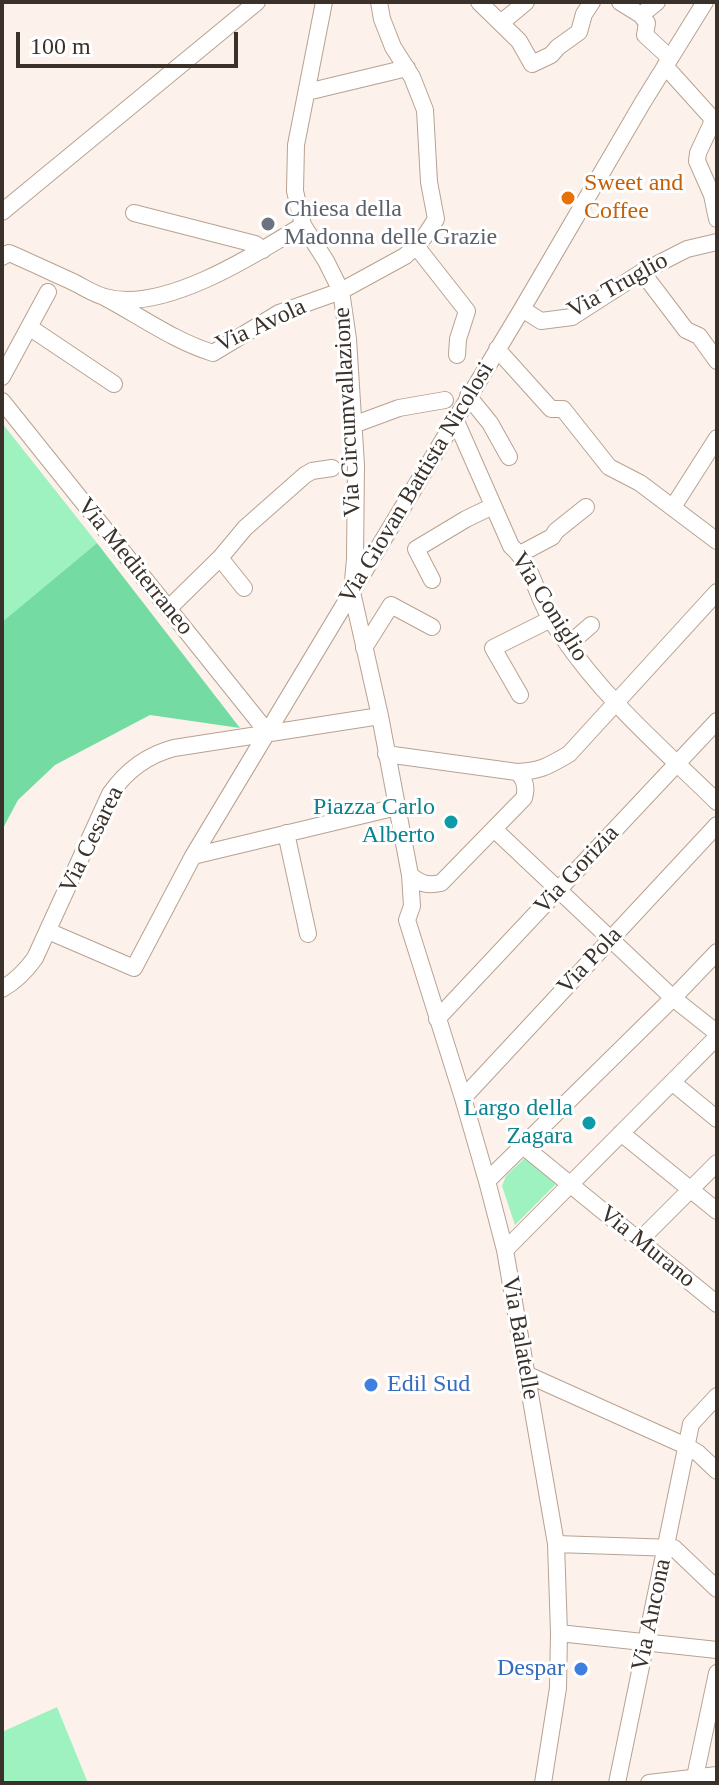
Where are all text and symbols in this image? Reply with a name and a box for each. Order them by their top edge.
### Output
scale bar [20,16,242,66]
text: 100 m [30,33,91,59]
place label: Sweet and Coffee [584,170,683,226]
marker: Sweet and Coffee [559,189,577,207]
place label: Chiesa della Madonna delle Grazie [284,196,497,252]
marker: Chiesa della Madonna delle Grazie [259,215,277,233]
street label: Via Truglio [563,247,673,325]
street label: Via Avola [211,293,311,359]
street label: Via Circumvallazione [328,306,368,518]
street label: Via Giovan Battista Nicolosi [333,357,501,609]
street label: Via Mediterraneo [71,492,199,642]
street label: Via Coniglio [504,547,594,667]
street label: Via Cesarea [54,782,130,898]
place label: Piazza Carlo Alberto [313,794,435,850]
marker: Piazza Carlo Alberto [442,813,460,831]
street label: Via Gorizia [529,820,625,920]
street label: Via Pola [552,921,628,1001]
place label: Largo della Zagara [463,1095,573,1151]
marker: Largo della Zagara [580,1114,598,1132]
street label: Via Murano [593,1200,701,1294]
street label: Via Balatelle [495,1274,545,1402]
place label: Edil Sud [387,1371,470,1399]
marker: Edil Sud [362,1376,380,1394]
street label: Via Ancona [626,1556,678,1674]
place label: Despar [497,1655,565,1683]
marker: Despar [572,1660,590,1678]

